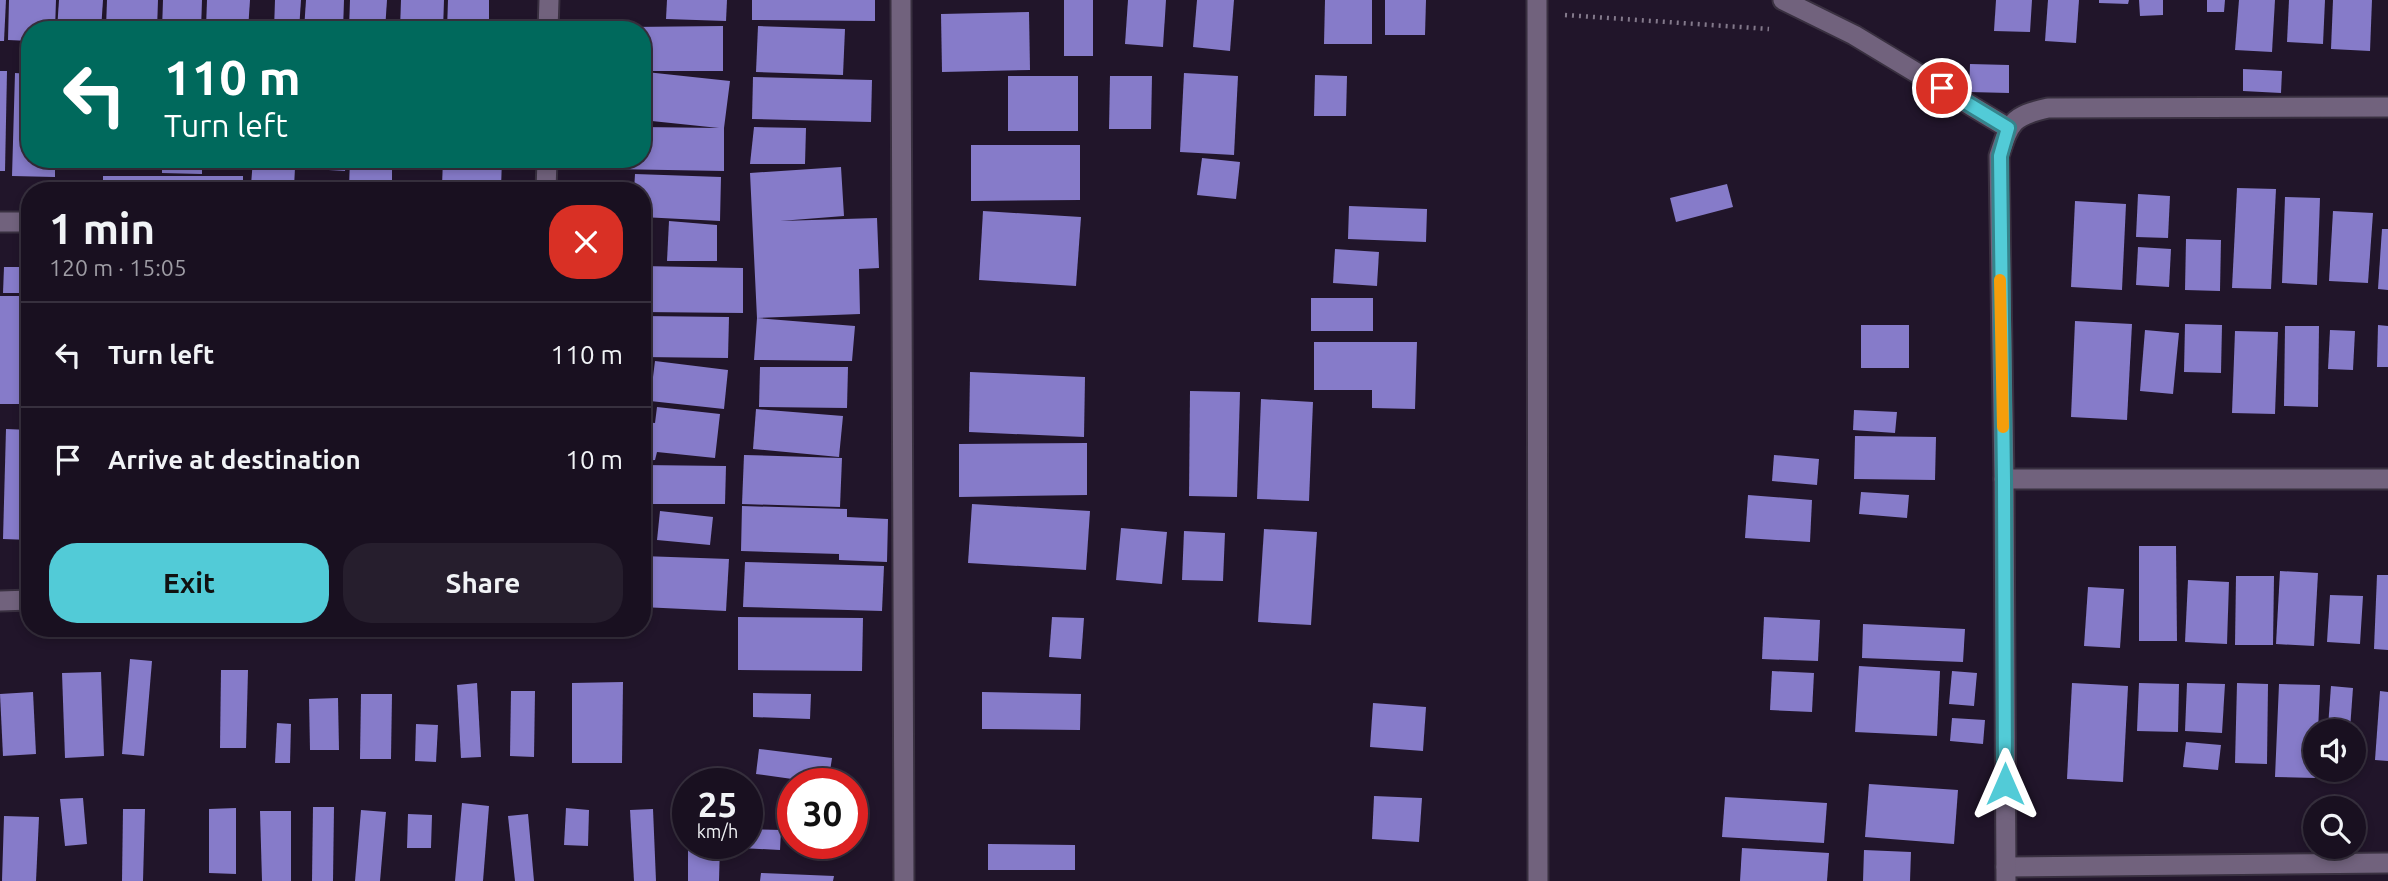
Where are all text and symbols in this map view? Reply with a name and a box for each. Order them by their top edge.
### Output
icon: left [49,49,140,140]
text: 110 m [164,49,301,104]
pin [1912,58,1972,118]
icon: arrive [1923,69,1961,107]
text: Turn left [164,107,288,143]
text: 1 min [49,205,155,252]
button: close [549,205,623,279]
text: 120 m · 15:05 [49,255,187,280]
icon: left [49,336,87,374]
text: Turn left [108,340,214,369]
text: 110 m [551,340,623,369]
icon: arrive [49,441,87,479]
text: Arrive at destination [108,445,361,474]
text: 10 m [565,445,623,474]
button: Exit [49,543,329,623]
button: Share [343,543,623,623]
map controls [2303,719,2366,859]
button: sound [2303,719,2366,782]
position arrow [1968,747,2042,821]
speed limit sign: 30 [777,768,868,859]
text: 25 [698,784,737,824]
button: search [2303,796,2366,859]
text: km/h [697,821,738,841]

